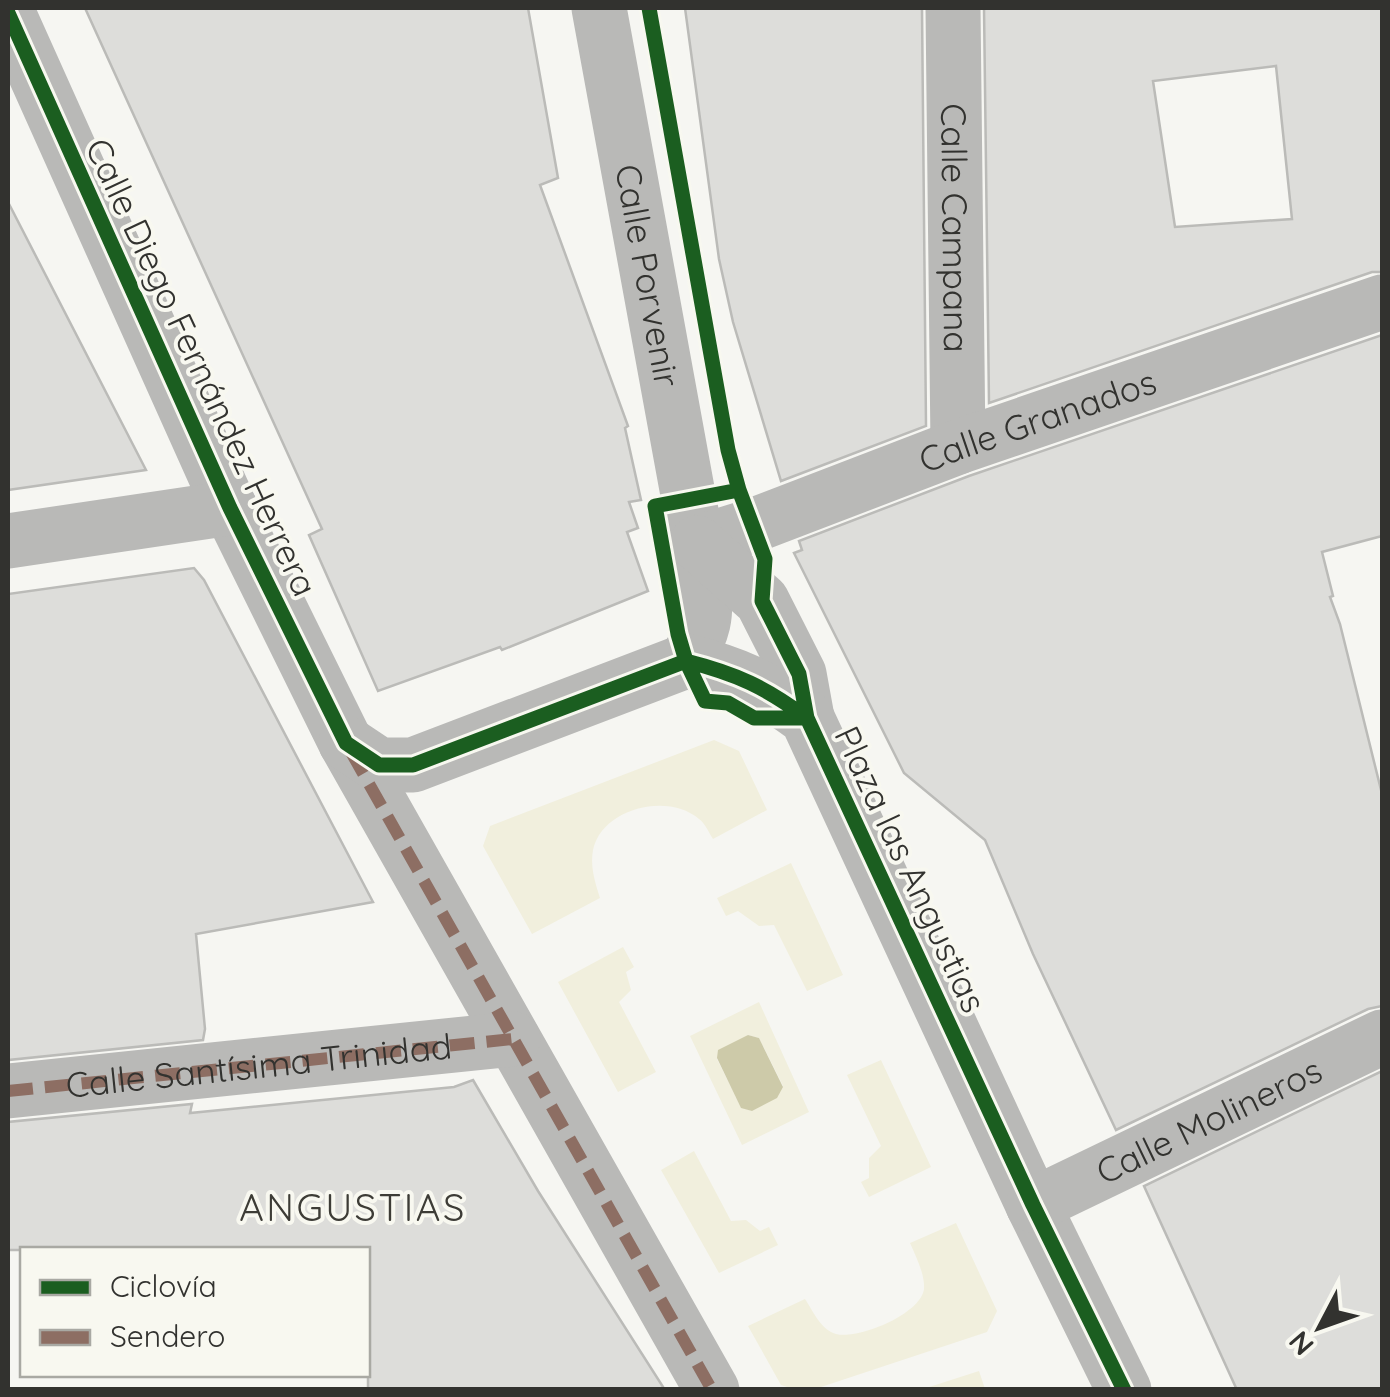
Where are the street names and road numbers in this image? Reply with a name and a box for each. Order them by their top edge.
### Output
street label: Calle Campana [932,103,979,353]
street label: Calle Diego Fernández Herrera [76,131,328,603]
street label: Calle Porvenir [606,161,690,390]
street label: Calle Granados [913,359,1162,482]
street label: Plaza las Angustias [825,719,997,1019]
street label: Calle Santísima Trinidad [64,1023,454,1107]
street label: Calle Molineros [1089,1047,1329,1193]

